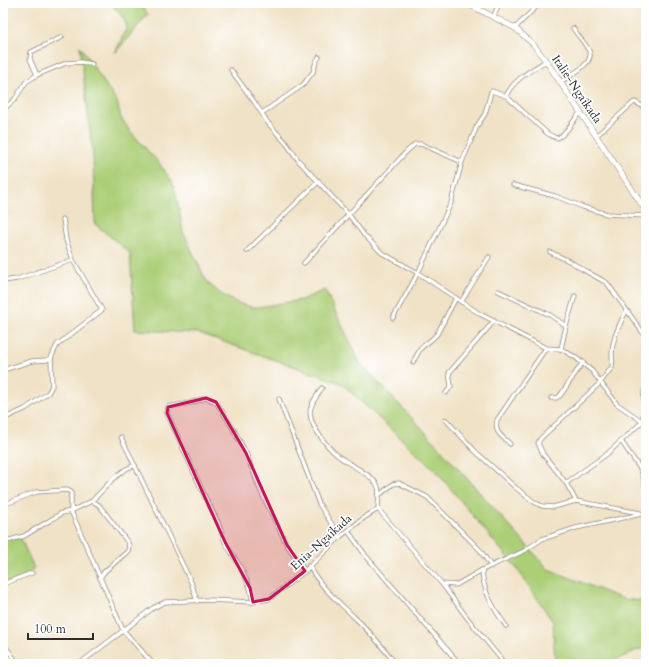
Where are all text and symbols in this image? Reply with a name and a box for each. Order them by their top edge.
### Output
street label: Italie-Ngaîkada [548,52,606,127]
street label: Enia-Ngaîkada [287,510,356,574]
scale bar [28,615,93,641]
text: 100 m [34,621,67,637]

